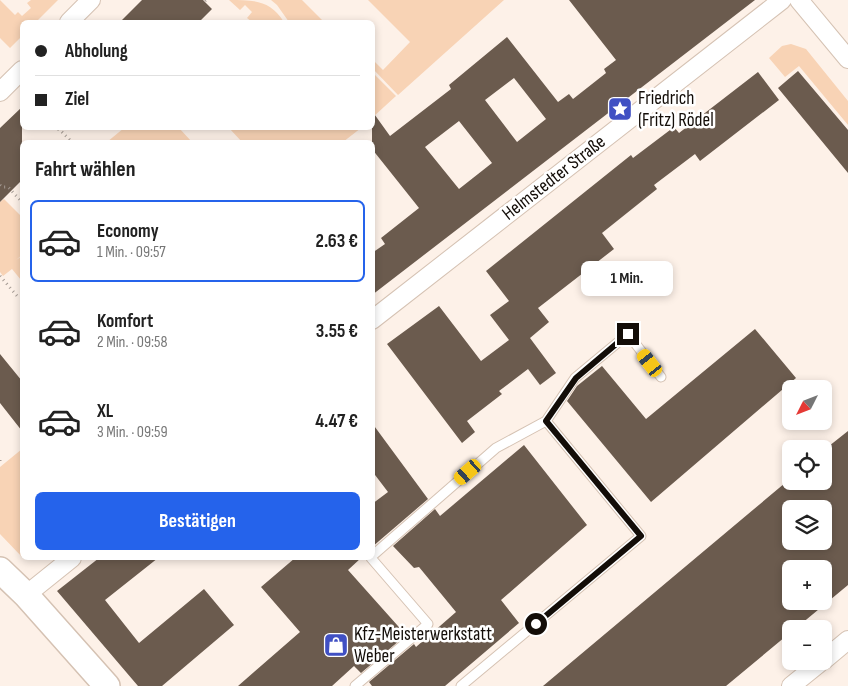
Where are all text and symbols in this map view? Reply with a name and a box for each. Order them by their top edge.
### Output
text: Abholung [65,40,128,63]
place label: Friedrich (Fritz) Rödel [638,87,714,132]
text: Ziel [65,88,89,111]
place icon: Friedrich (Fritz) Rödel [607,96,633,122]
street label: Helmstedter Straße [498,131,610,225]
text: Fahrt wählen [35,156,136,183]
icon: car [37,219,82,264]
text: Economy [97,220,159,243]
text: 2.63 € [316,230,358,253]
text: 1 Min. · 09:57 [97,243,166,262]
callout: 1 Min. [582,262,674,296]
text: 1 Min. [611,269,643,288]
icon: car [37,309,82,354]
text: Komfort [97,310,153,333]
text: 3.55 € [316,320,358,343]
route end [617,323,639,345]
text: 2 Min. · 09:58 [97,333,167,352]
car [634,347,665,379]
north arrow [782,380,832,430]
map controls [782,380,832,670]
icon: car [37,399,82,444]
text: XL [97,400,113,423]
text: 4.47 € [315,410,358,433]
text: 3 Min. · 09:59 [97,423,168,442]
button: locate [782,440,832,490]
car [451,456,484,488]
button: Bestätigen [35,492,360,550]
button: layers [782,500,832,550]
button: + [782,560,832,610]
route start [525,613,547,635]
button: − [782,620,832,670]
place label: Kfz-Meisterwerkstatt Weber [354,623,492,668]
shop icon: Kfz-Meisterwerkstatt Weber [323,632,349,658]

